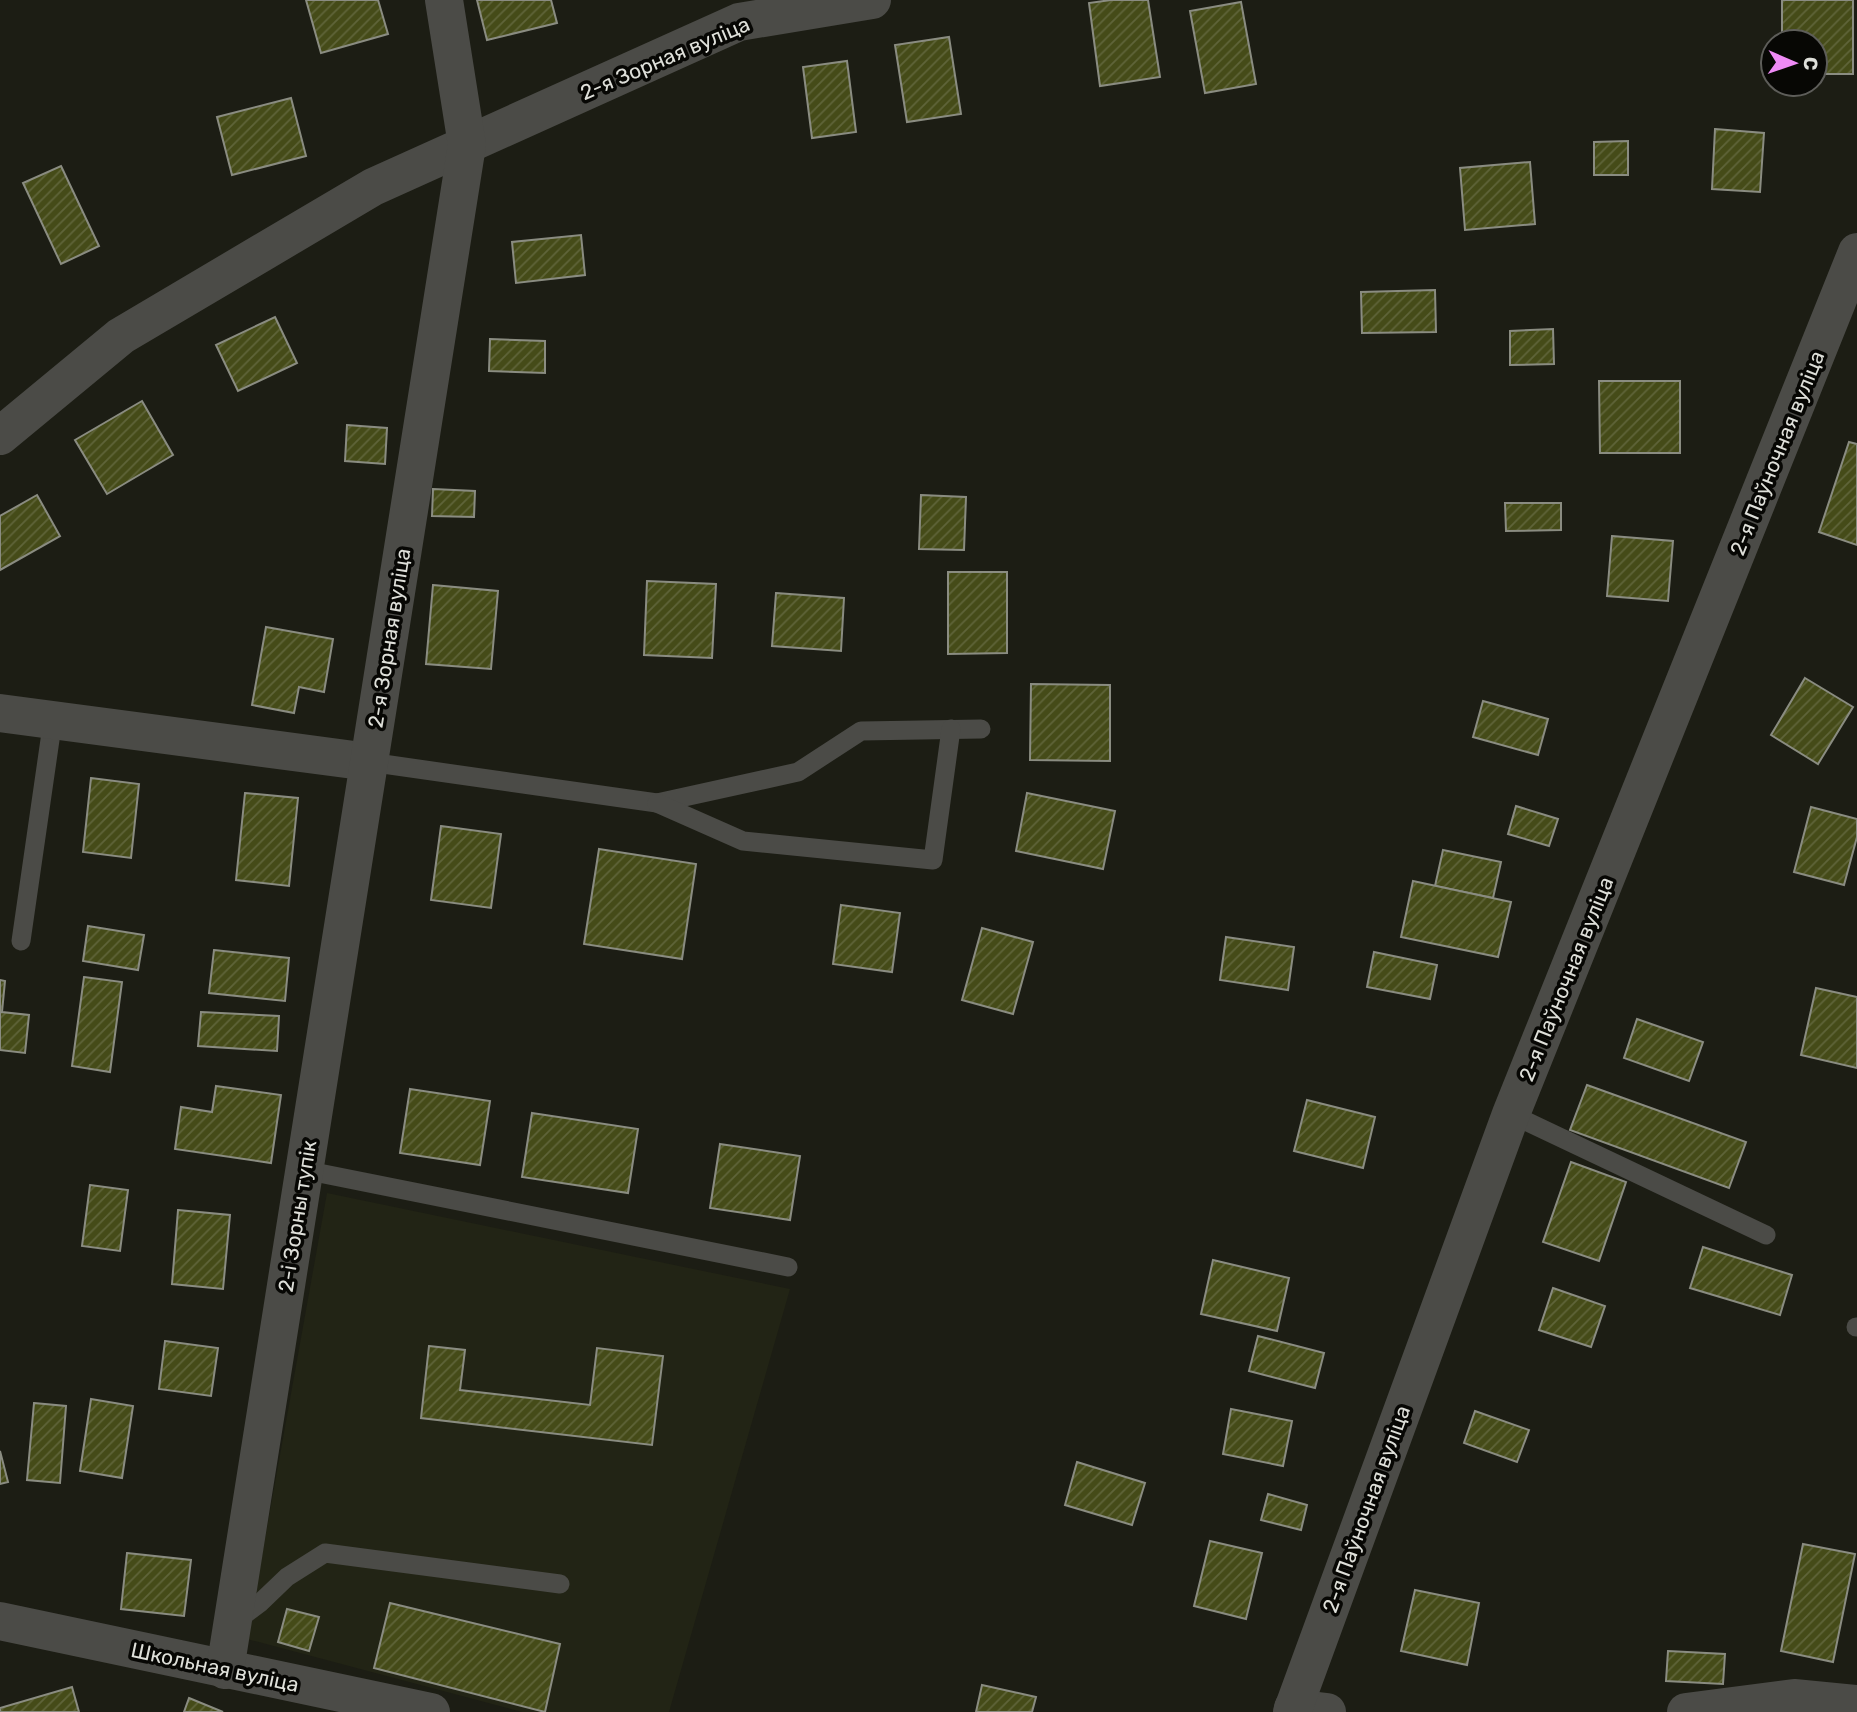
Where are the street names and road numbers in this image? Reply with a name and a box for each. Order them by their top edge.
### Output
street label: 2-я Зорная вуліца [577,11,753,105]
street label: 2-я Паўночная вуліца [1724,347,1830,559]
street label: 2-я Зорная вуліца [362,546,416,730]
street label: 2-я Паўночная вуліца [1513,873,1619,1085]
street label: 2-і Зорны тупік [273,1138,321,1294]
street label: 2-я Паўночная вуліца [1317,1402,1415,1616]
street label: Школьная вуліца [129,1637,301,1697]

